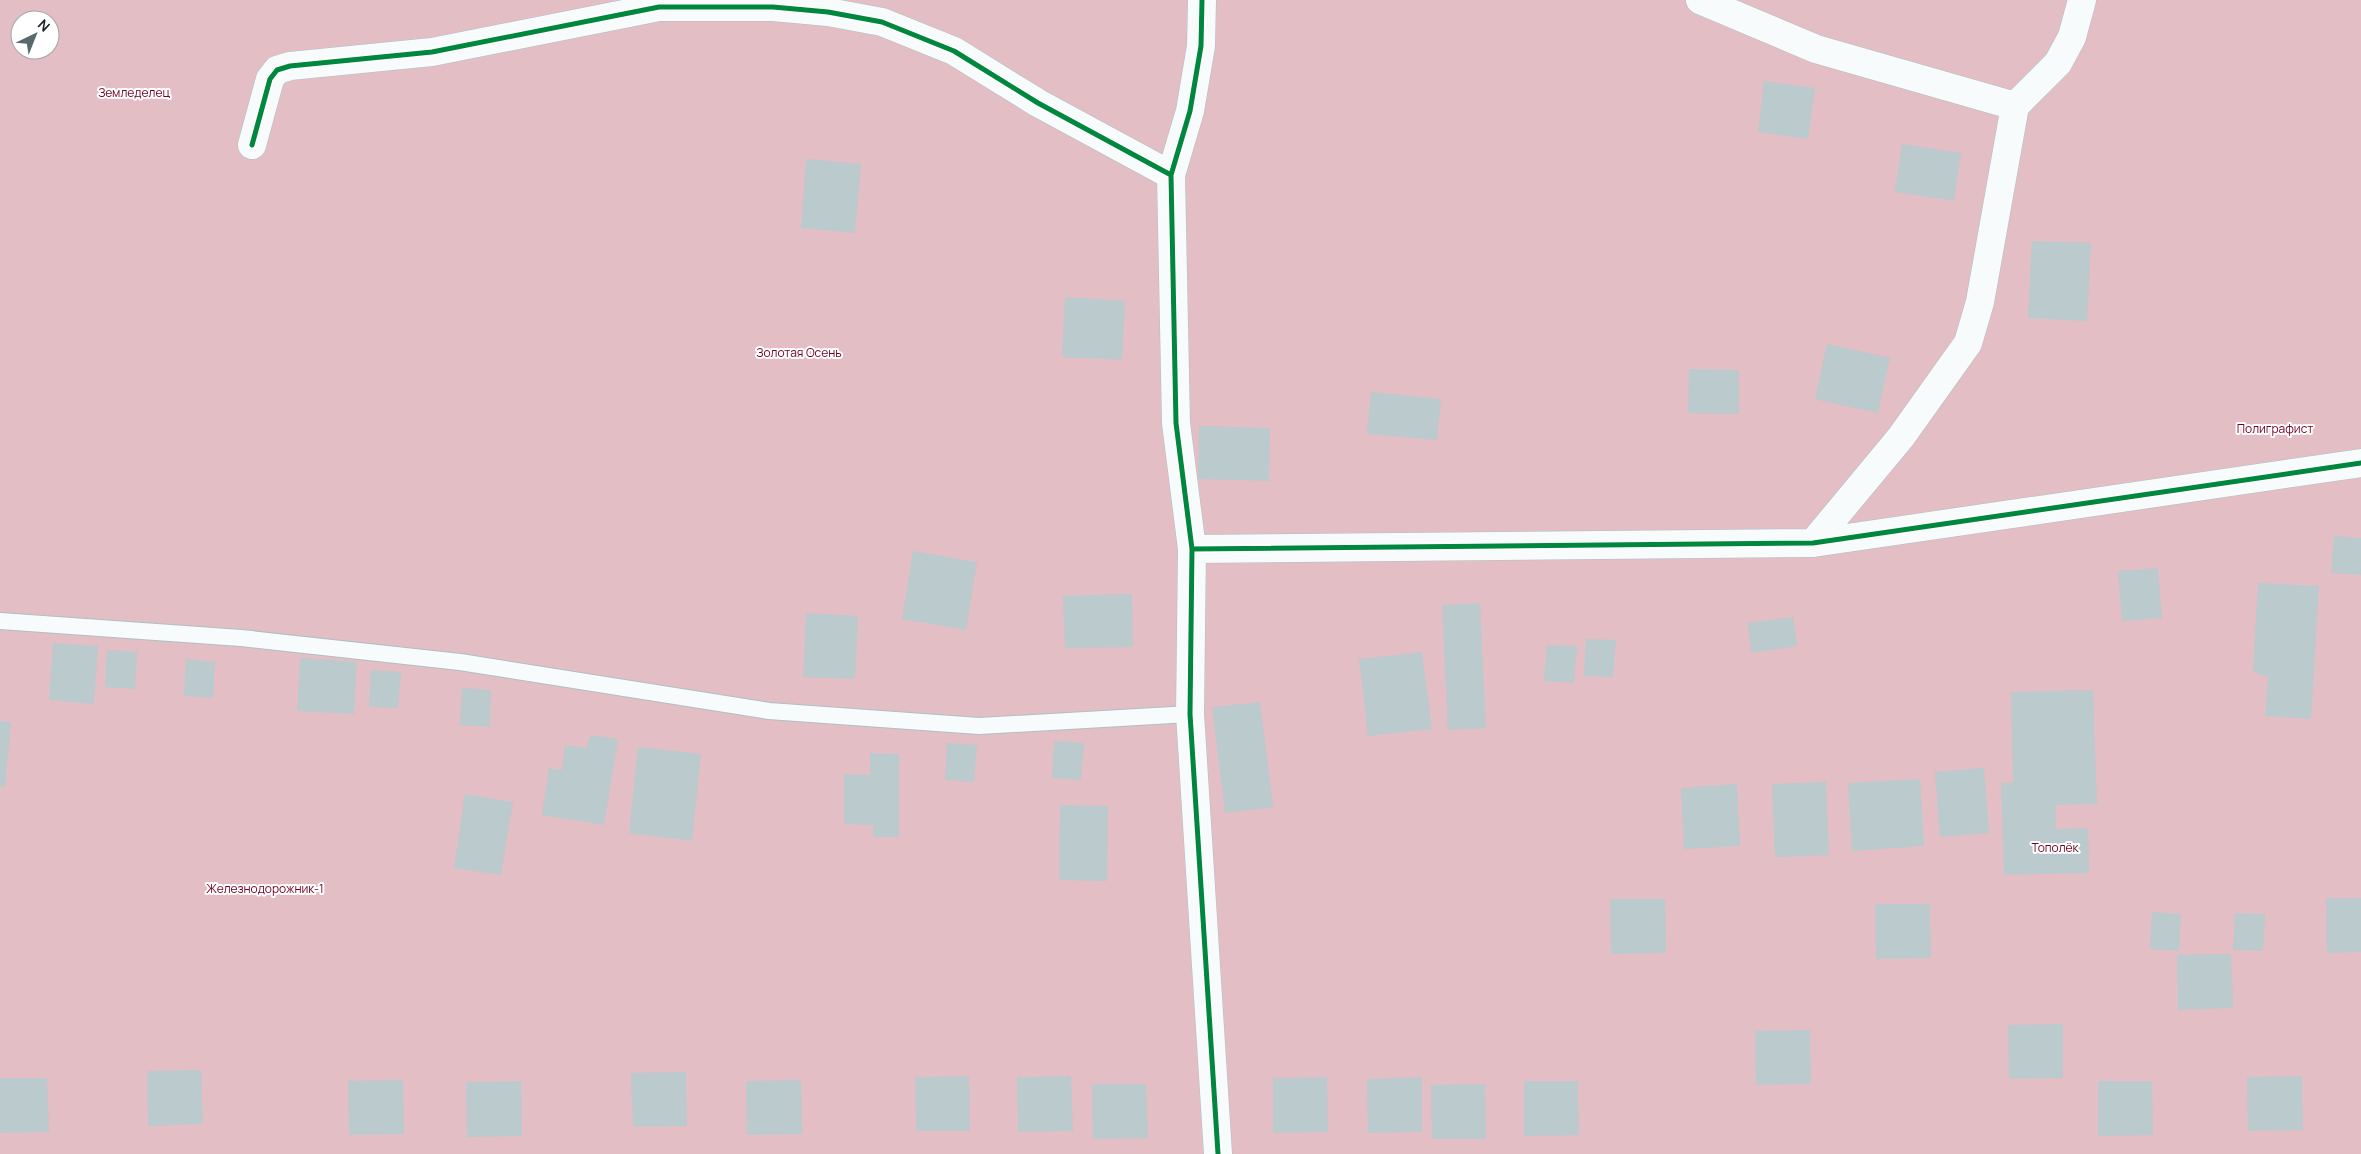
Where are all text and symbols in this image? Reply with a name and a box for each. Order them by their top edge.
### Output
north arrow [10,10,60,60]
text: N [34,15,54,36]
park label: Земледелец [98,84,170,101]
park label: Золотая Осень [756,344,842,361]
park label: Полиграфист [2237,420,2313,437]
park label: Тополёк [2031,839,2080,856]
park label: Железнодорожник-1 [206,880,324,897]

